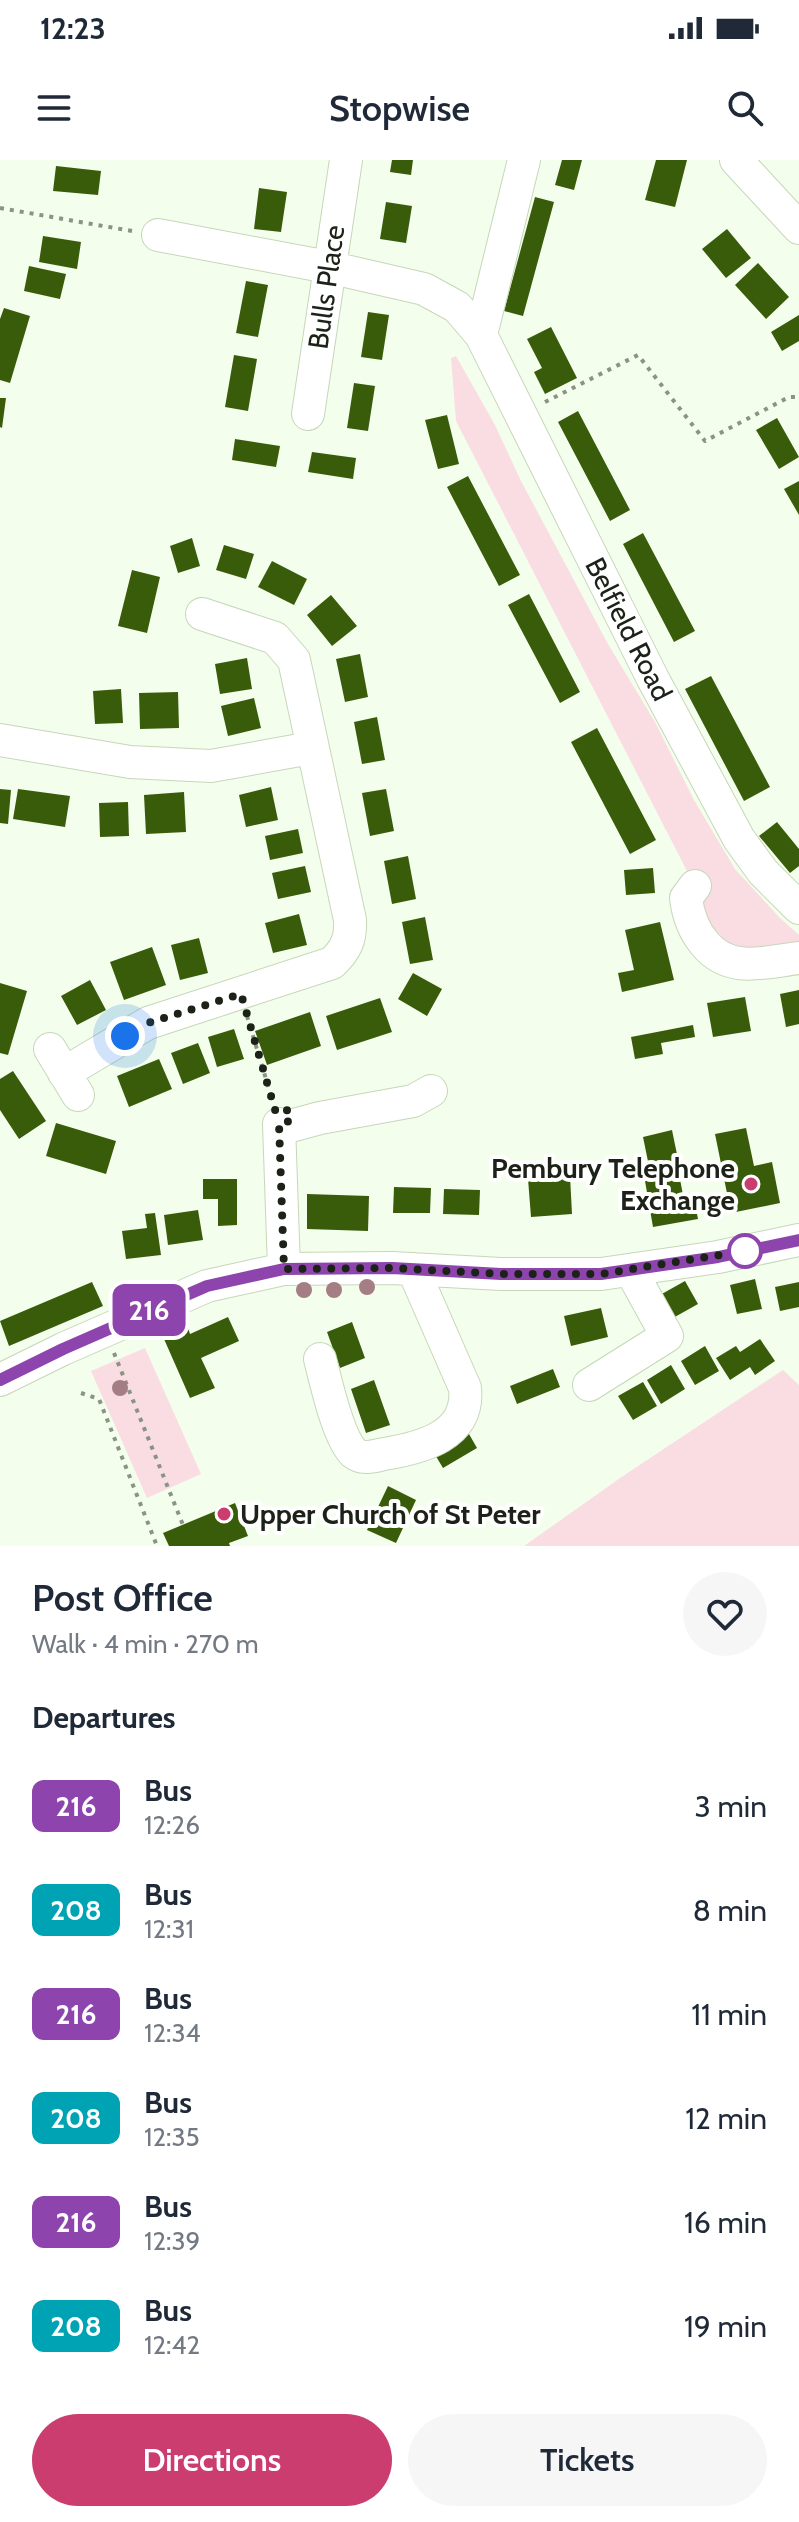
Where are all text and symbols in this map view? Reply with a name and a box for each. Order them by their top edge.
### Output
text: 12:23 [40,10,106,47]
icon: menu [32,86,76,130]
text: Stopwise [329,86,470,130]
icon: search [723,86,767,130]
street label: Bulls Place [300,223,352,351]
street label: Belfield Road [578,552,680,706]
your location [105,1016,145,1056]
place label: Pembury Telephone Exchange [491,1151,735,1217]
marker: Pembury Telephone Exchange [742,1175,760,1193]
unlabelled marker [728,1234,762,1268]
line badge: 216 [103,1284,195,1336]
text: 216 [129,1293,169,1327]
place label: Upper Church of St Peter [240,1497,541,1531]
marker: Upper Church of St Peter [215,1505,233,1523]
button: heart [683,1572,767,1656]
text: Post Office [32,1574,213,1621]
text: Walk · 4 min · 270 m [32,1628,259,1660]
text: Departures [32,1699,176,1736]
text: Bus [144,1772,192,1809]
text: 3 min [695,1788,767,1825]
text: 216 [56,1789,96,1823]
text: 12:26 [144,1809,200,1841]
text: Bus [144,1876,192,1913]
text: 8 min [693,1892,767,1929]
text: 208 [50,1893,102,1927]
text: 12:31 [144,1913,194,1945]
text: Bus [144,1980,192,2017]
text: 11 min [691,1996,767,2033]
text: 216 [56,1997,96,2031]
text: 12:34 [144,2017,201,2049]
text: Bus [144,2084,192,2121]
text: 12 min [685,2100,767,2137]
text: 208 [50,2101,102,2135]
text: 12:35 [144,2121,200,2153]
text: Bus [144,2188,192,2225]
text: 16 min [684,2204,767,2241]
text: 216 [56,2205,96,2239]
text: 12:39 [144,2225,200,2257]
text: Bus [144,2292,192,2329]
text: 19 min [684,2308,767,2345]
text: 208 [50,2309,102,2343]
text: 12:42 [144,2329,200,2361]
button: Directions [32,2414,392,2506]
button: Tickets [408,2414,767,2506]

